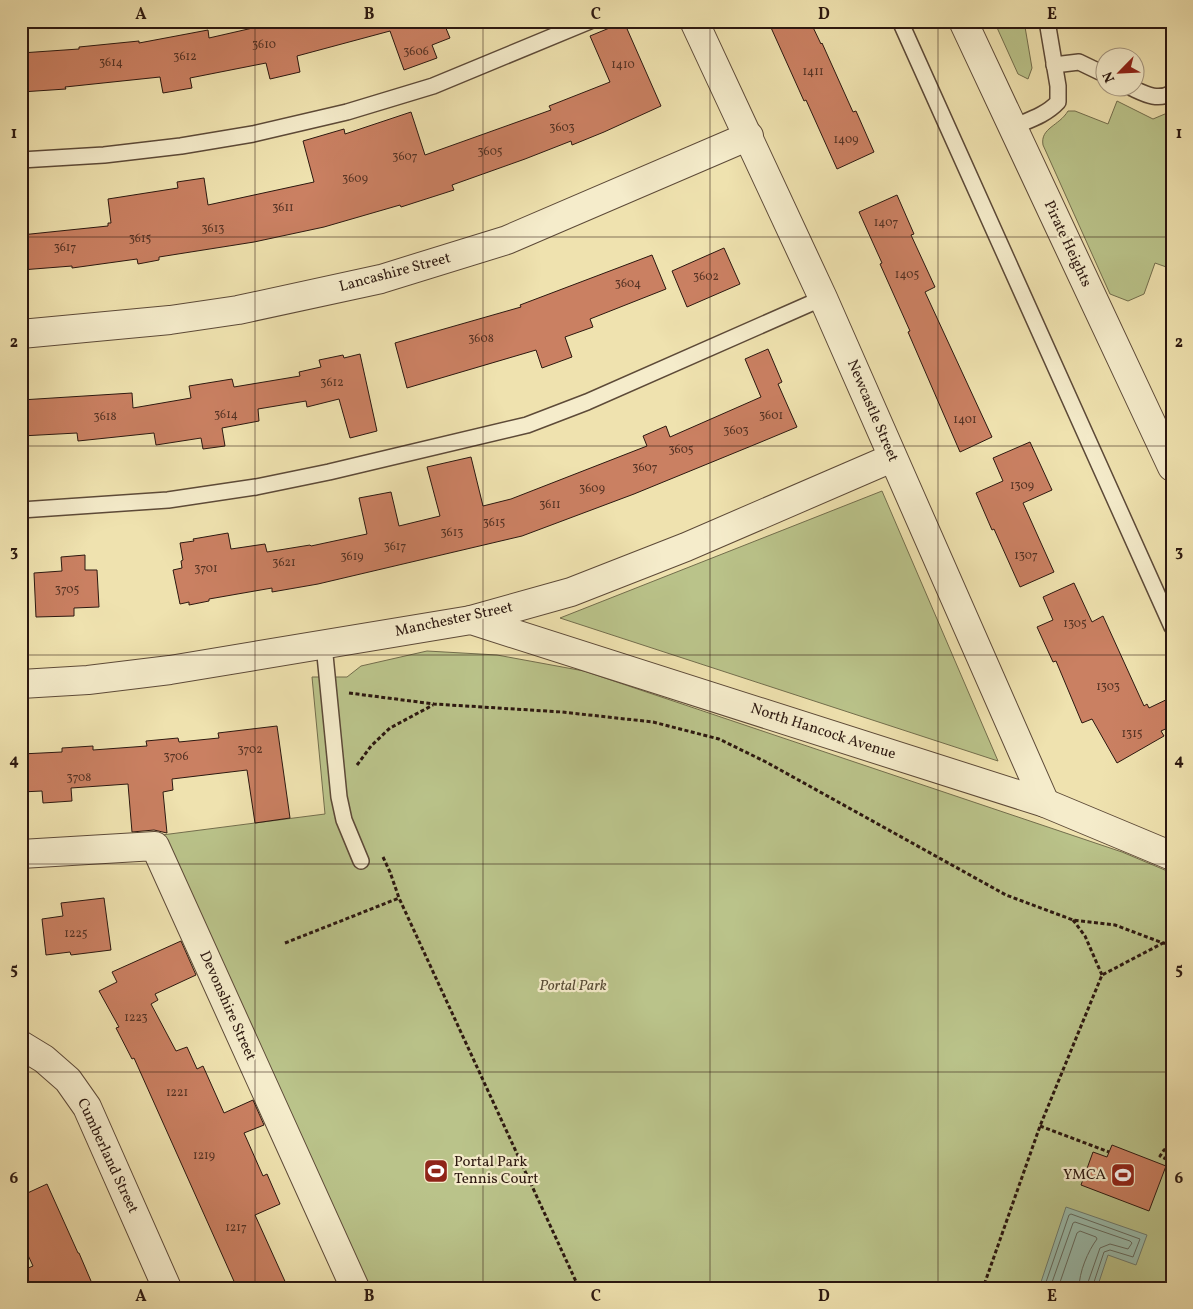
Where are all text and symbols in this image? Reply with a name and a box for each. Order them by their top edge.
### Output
text: A [135,4,147,26]
text: B [364,4,375,26]
text: C [591,4,601,26]
text: D [818,4,830,26]
text: E [1047,4,1057,26]
house number: 3610 [252,37,276,53]
house number: 3606 [403,44,429,60]
north arrow [1096,48,1146,98]
house number: 3612 [173,49,197,65]
house number: 3614 [99,55,123,71]
house number: 1410 [611,57,635,73]
house number: 1411 [802,64,824,80]
text: N [1099,68,1120,85]
house number: 3603 [549,120,575,136]
text: 1 [11,123,17,145]
text: 1 [1176,123,1182,145]
house number: 1409 [833,132,859,148]
house number: 3605 [477,144,503,160]
house number: 3607 [392,149,418,165]
house number: 3609 [342,171,368,187]
street label: Pirate Heights [1038,197,1096,291]
house number: 3611 [272,200,294,216]
house number: 1407 [874,215,898,231]
house number: 3613 [201,221,225,237]
house number: 3615 [129,231,152,247]
house number: 3617 [54,240,77,256]
street label: Lancashire Street [337,248,453,298]
house number: 1405 [895,267,919,283]
house number: 3602 [693,269,719,285]
house number: 3604 [615,276,641,292]
house number: 3608 [468,331,494,347]
text: 2 [10,332,18,354]
text: 2 [1175,332,1183,354]
street label: Newcastle Street [841,357,903,465]
house number: 3612 [320,375,344,391]
house number: 3614 [214,407,238,423]
house number: 3601 [759,408,783,424]
house number: 3618 [94,409,116,425]
house number: 1401 [953,412,977,428]
house number: 3603 [723,423,749,439]
house number: 3605 [668,442,694,458]
house number: 3607 [632,460,658,476]
house number: 1309 [1010,478,1034,494]
house number: 3609 [579,481,605,497]
house number: 3611 [539,497,561,513]
house number: 3615 [483,515,506,531]
house number: 3613 [440,525,464,541]
house number: 3617 [384,539,407,555]
text: 3 [10,541,18,563]
text: 3 [1175,541,1183,563]
house number: 1307 [1014,548,1038,564]
house number: 3619 [340,549,364,565]
house number: 3621 [272,555,296,571]
house number: 3701 [194,561,218,577]
house number: 3705 [55,582,79,598]
street label: Manchester Street [393,597,515,643]
house number: 1305 [1063,616,1087,632]
house number: 1303 [1096,679,1120,695]
street label: North Hancock Avenue [748,699,898,765]
house number: 1315 [1121,726,1143,742]
house number: 3702 [237,742,263,758]
house number: 3706 [164,749,188,765]
text: 4 [9,750,19,772]
text: 4 [1174,750,1184,772]
house number: 3708 [67,770,91,786]
house number: 1225 [64,926,88,942]
street label: Devonshire Street [193,948,261,1064]
text: 5 [10,959,18,981]
text: 5 [1175,959,1183,981]
park label: Portal Park [539,976,607,997]
house number: 1223 [124,1010,148,1026]
house number: 1221 [166,1085,188,1101]
street label: Cumberland Street [71,1095,143,1217]
house number: 1219 [193,1148,215,1164]
place label: Portal Park Tennis Court [454,1152,538,1190]
sports icon: Portal Park Tennis Court [423,1158,449,1184]
sports icon: YMCA [1110,1162,1136,1188]
place label: YMCA [1063,1165,1106,1186]
text: 6 [10,1168,19,1190]
text: 6 [1175,1168,1184,1190]
house number: 1217 [225,1220,247,1236]
text: A [135,1286,147,1308]
text: B [364,1286,375,1308]
text: C [591,1286,601,1308]
text: D [818,1286,830,1308]
text: E [1047,1286,1057,1308]

